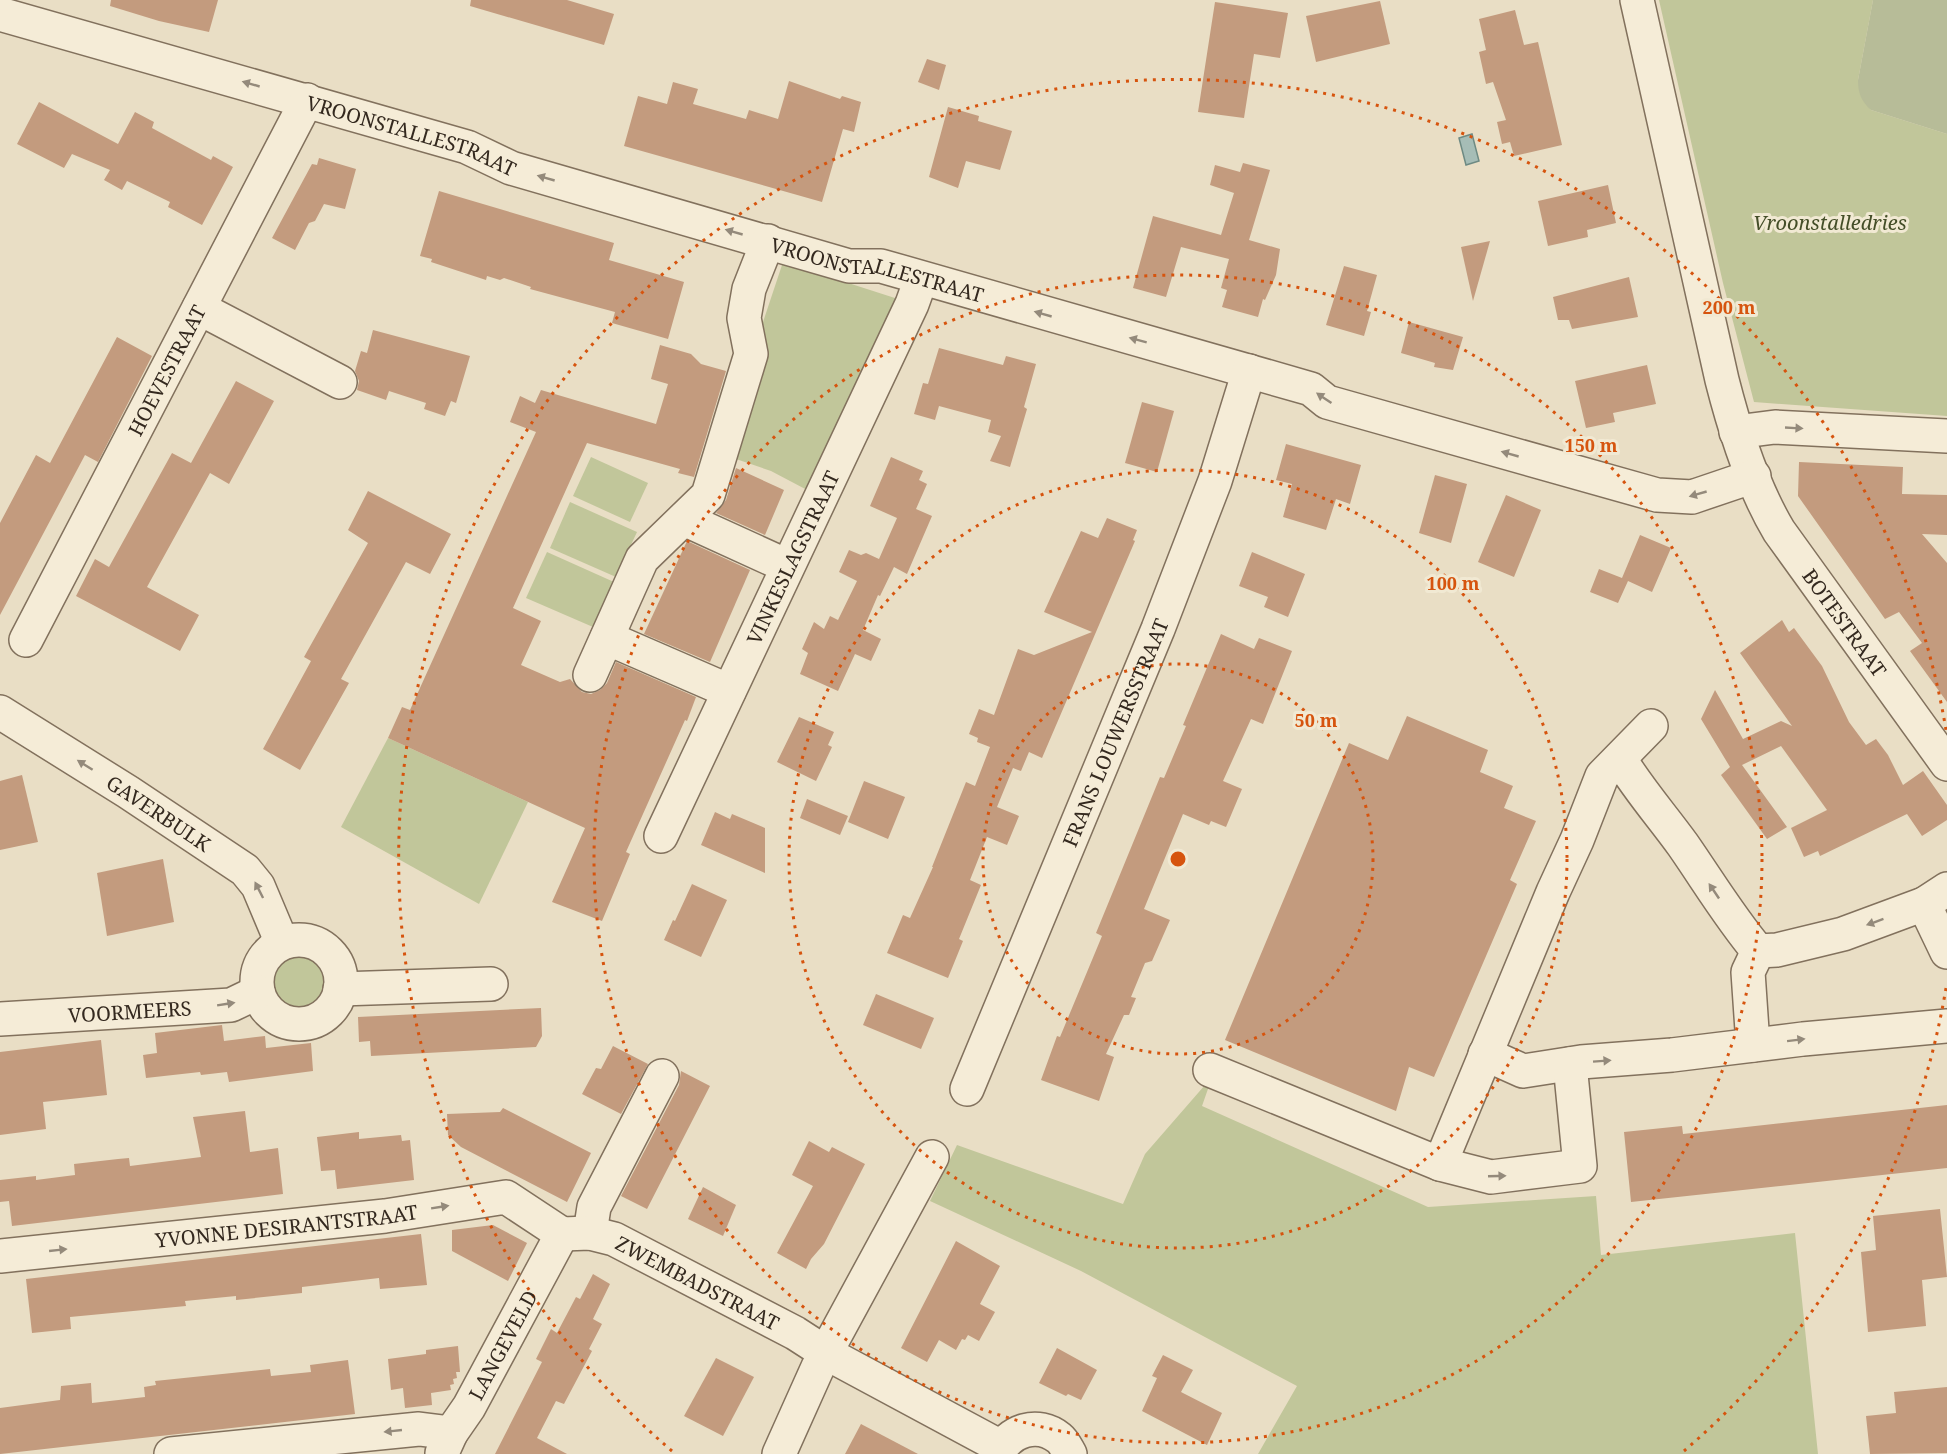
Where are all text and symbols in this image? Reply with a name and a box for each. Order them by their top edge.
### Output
one-way arrow [242,79,260,88]
street label: VROONSTALLESTRAAT [303,88,521,182]
one-way arrow [537,173,555,183]
park label: Vroonstalledries [1753,209,1907,236]
one-way arrow [725,227,743,236]
street label: VROONSTALLESTRAAT [767,230,987,308]
text: 200 m [1703,295,1756,319]
street label: HOEVESTRAAT [121,300,212,440]
one-way arrow [1034,308,1052,318]
one-way arrow [1129,335,1148,345]
one-way arrow [1316,392,1332,404]
one-way arrow [1785,423,1804,432]
text: 150 m [1565,433,1618,457]
one-way arrow [1501,449,1519,458]
street label: VINKESLAGSTRAAT [740,466,845,649]
one-way arrow [1689,490,1707,499]
street label: BOTESTRAAT [1797,563,1893,682]
text: 100 m [1427,571,1480,595]
street label: FRANS LOUWERSSTRAAT [1056,615,1174,851]
text: 50 m [1295,708,1338,732]
one-way arrow [77,759,93,770]
street label: GAVERBULK [101,768,217,858]
centre of rings [1168,849,1188,869]
one-way arrow [254,881,264,898]
one-way arrow [1709,883,1720,900]
one-way arrow [1866,917,1884,927]
street label: VOORMEERS [67,994,192,1028]
one-way arrow [217,1000,236,1009]
one-way arrow [1787,1035,1806,1045]
one-way arrow [1593,1056,1612,1066]
one-way arrow [1487,1171,1506,1180]
street label: YVONNE DESIRANTSTRAAT [153,1198,420,1253]
one-way arrow [430,1203,449,1212]
street label: ZWEMBADSTRAAT [611,1229,784,1336]
one-way arrow [49,1245,68,1255]
street label: LANGEVELD [462,1285,543,1405]
one-way arrow [383,1426,402,1436]

